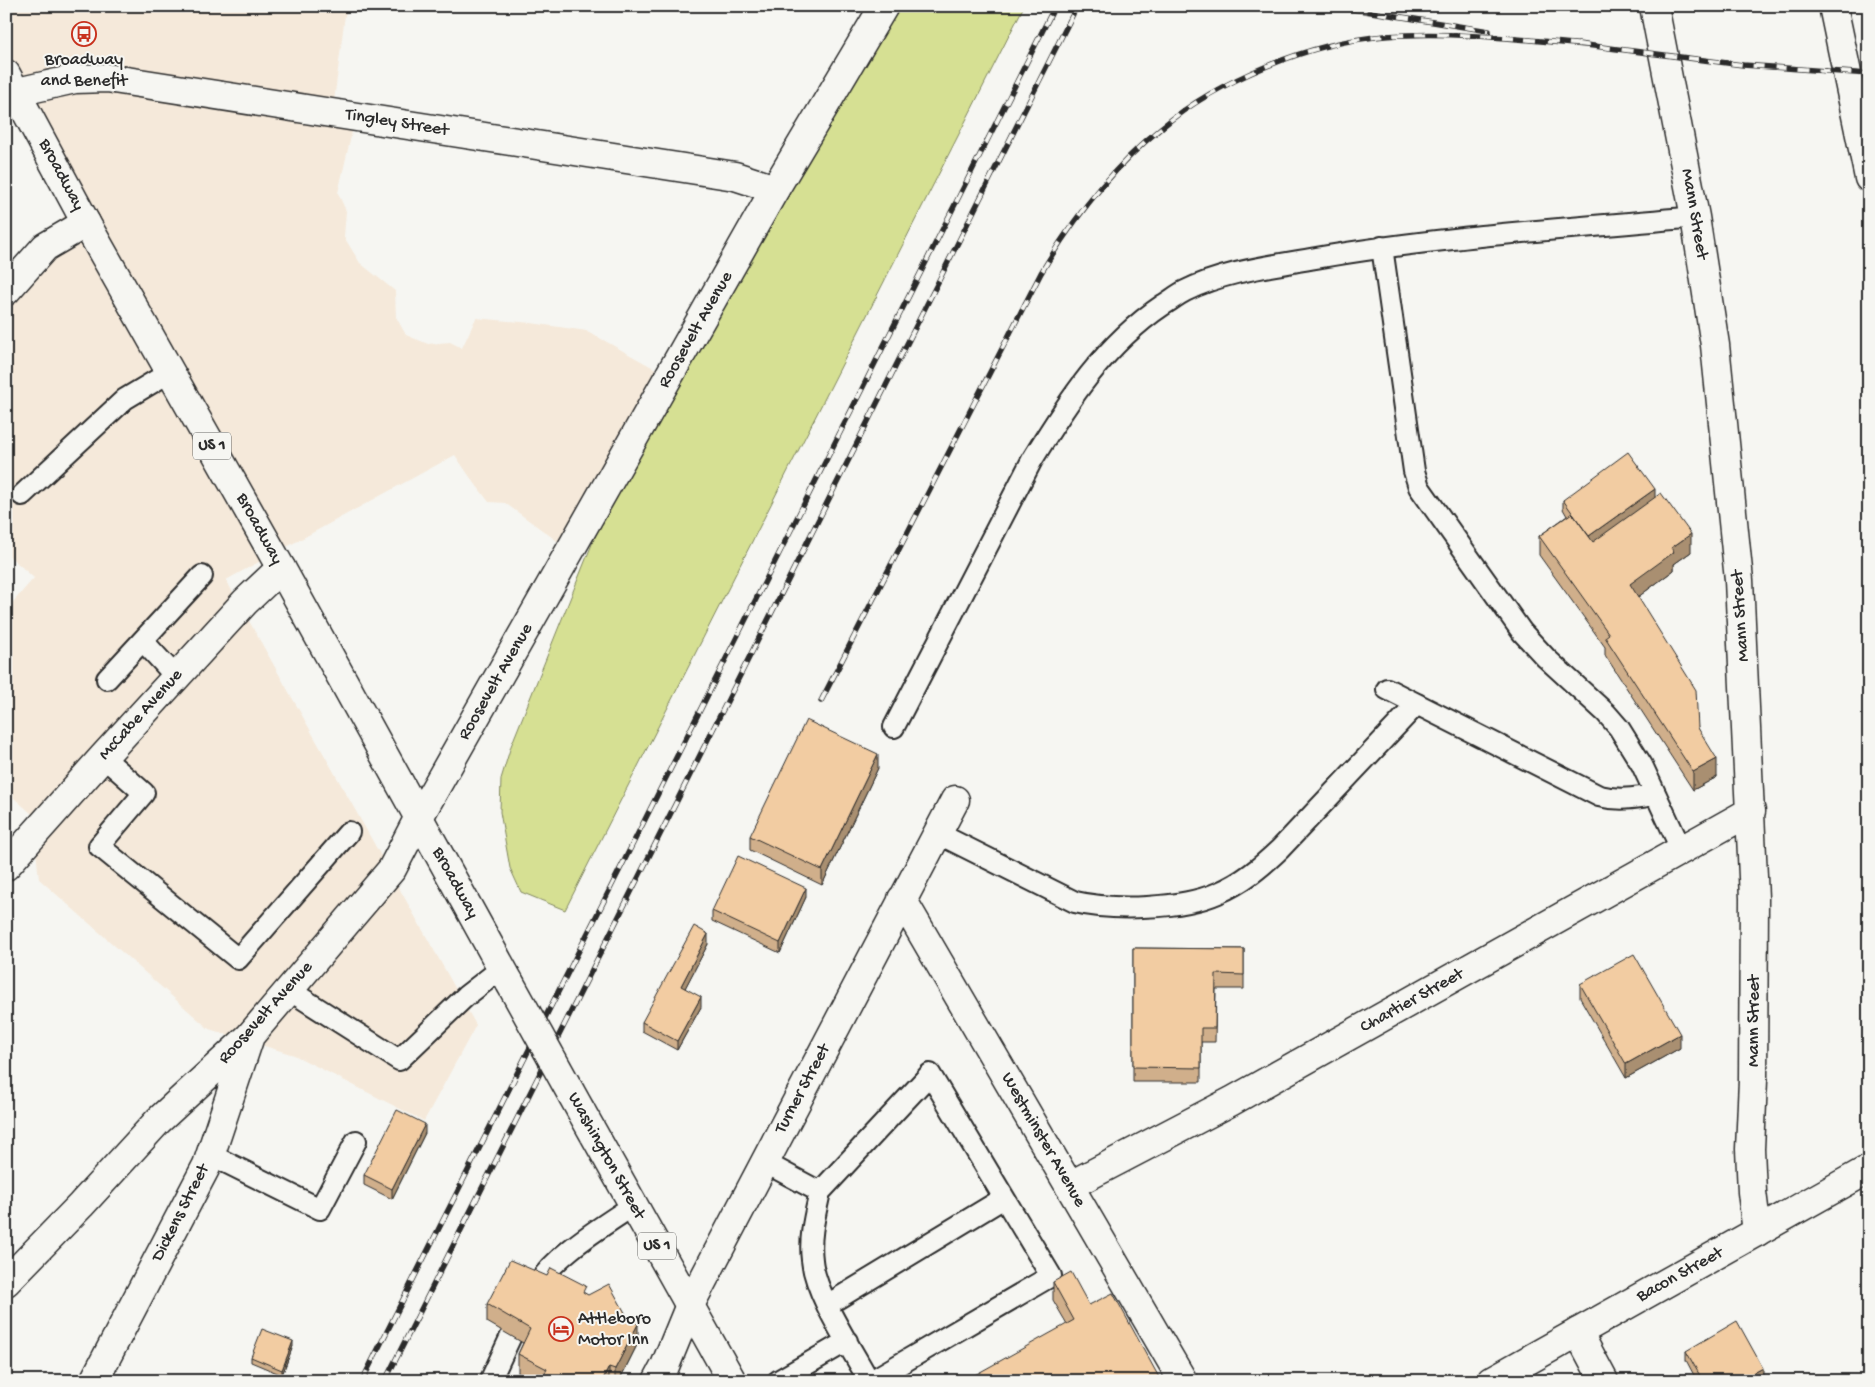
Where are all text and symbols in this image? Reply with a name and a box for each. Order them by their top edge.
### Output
bus stop icon: Broadway and Benefit [71,21,97,47]
place label: Broadway and Benefit [41,50,129,92]
street label: Tingley Street [343,104,452,142]
street label: Broadway [33,135,89,215]
street label: Mann Street [1676,167,1713,263]
street label: Roosevelt Avenue [654,267,738,392]
road number: US 1 [193,432,231,460]
street label: Broadway [230,489,287,568]
street label: Mann Street [1727,568,1755,663]
street label: Roosevelt Avenue [454,619,538,744]
street label: McCabe Avenue [95,665,188,765]
street label: Broadway [426,843,483,922]
street label: Roosevelt Avenue [214,957,318,1069]
street label: Chartier Street [1357,963,1469,1038]
street label: Mann Street [1744,973,1765,1067]
street label: Turner Street [770,1039,836,1138]
street label: Westminster Avenue [996,1069,1090,1212]
street label: Washington Street [562,1089,650,1225]
street label: Dickens Street [147,1159,215,1266]
road number: US 1 [638,1232,676,1260]
street label: Bacon Street [1632,1242,1728,1308]
place label: Attleboro Motor Inn [578,1309,651,1351]
hotel icon: Attleboro Motor Inn [548,1316,574,1342]

